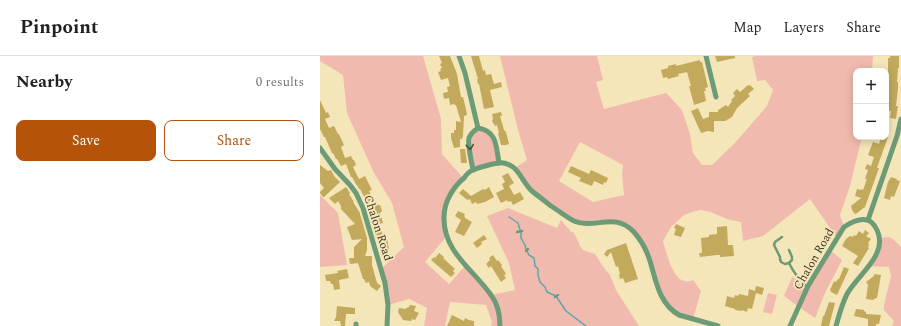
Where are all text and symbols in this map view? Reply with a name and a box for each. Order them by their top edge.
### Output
text: Pinpoint [20,13,98,42]
text: Map [733,17,762,38]
text: Layers [784,17,824,38]
text: Share [846,17,881,38]
map controls [853,68,889,140]
button: + [853,68,889,104]
text: Nearby [16,69,72,95]
text: 0 results [256,72,304,92]
button: − [853,104,889,140]
button: Save [16,120,156,161]
button: Share [164,120,304,161]
one-way arrow [465,144,474,150]
street label: Chalon Road [358,192,398,264]
street label: Chalon Road [789,224,839,293]

